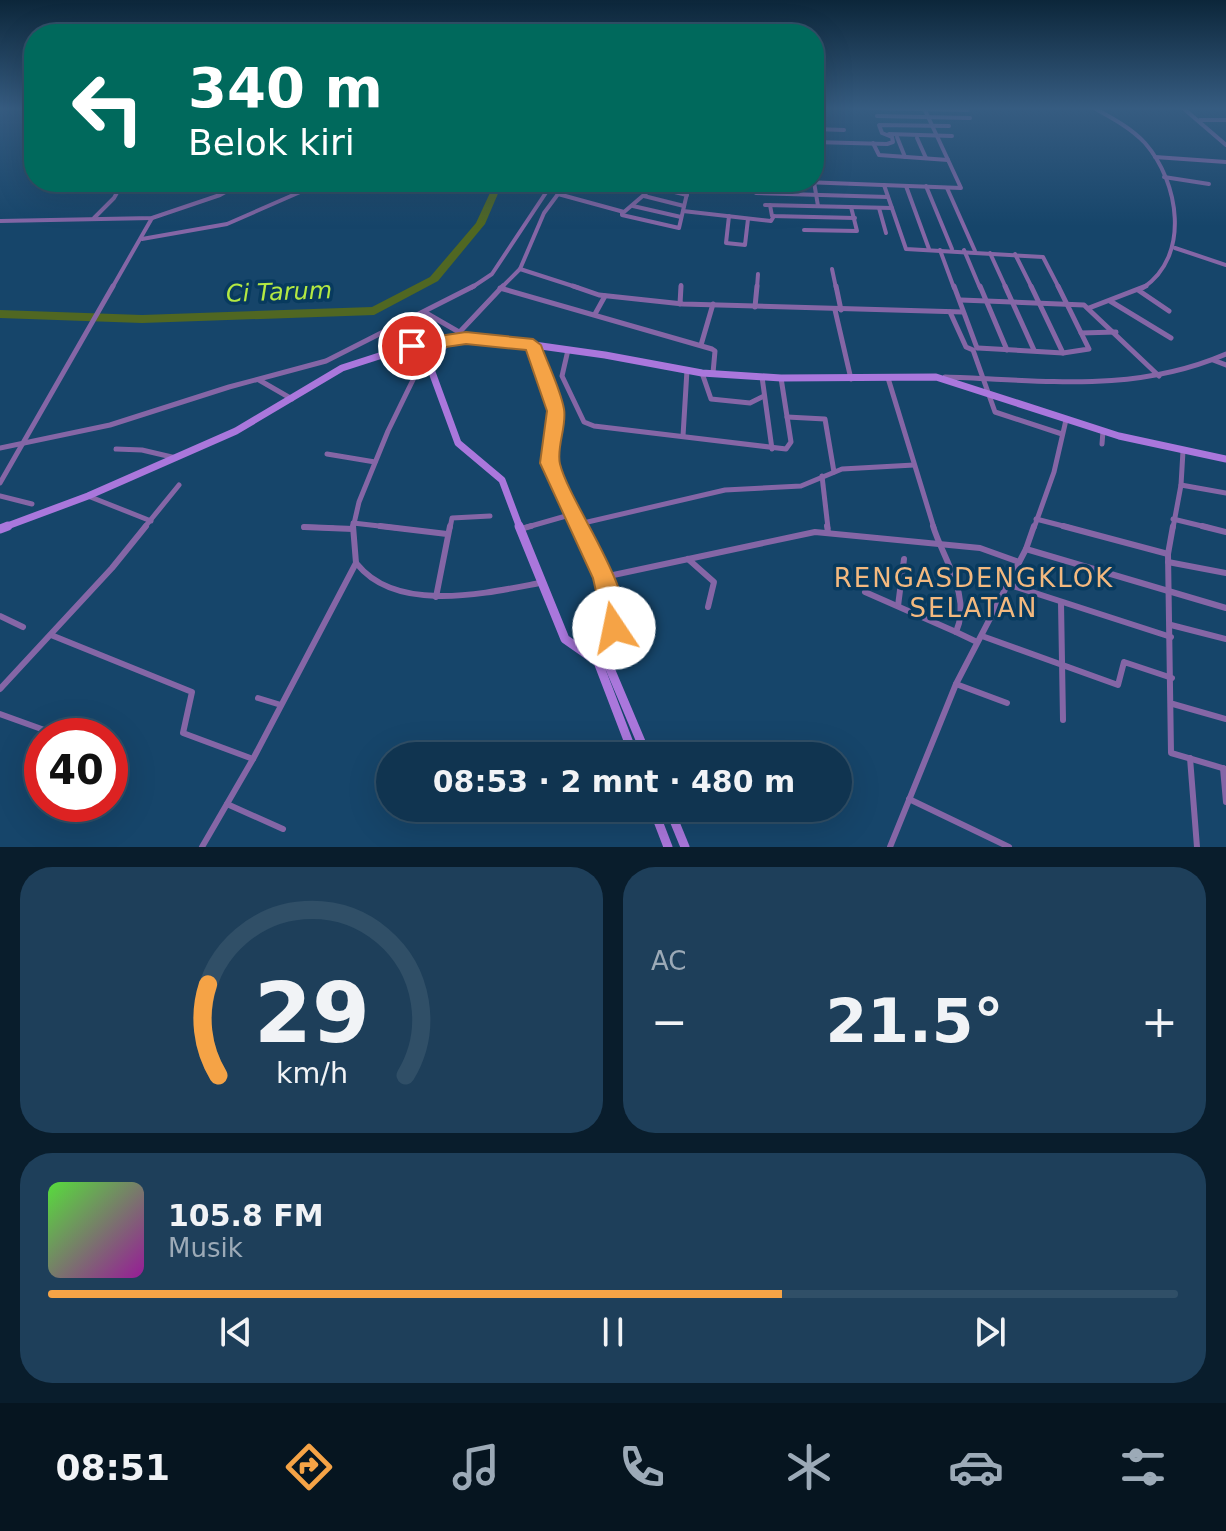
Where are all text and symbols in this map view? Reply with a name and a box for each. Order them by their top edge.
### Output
text: 340 m [188,55,383,120]
icon: left [56,56,160,160]
text: Belok kiri [188,122,355,163]
water label: Ci Tarum [225,276,333,308]
pin [378,312,446,380]
icon: arrive [390,324,434,368]
district label: RENGASDENGKLOK SELATAN [834,563,1114,623]
position arrow [572,586,656,670]
speed limit sign: 40 [24,718,128,822]
text: 08:53 · 2 mnt · 480 m [433,764,795,799]
text: AC [651,946,686,976]
text: 29 [254,965,369,1062]
text: 21.5° [825,986,1004,1056]
text: − [651,996,688,1047]
text: + [1141,996,1178,1047]
text: km/h [275,1056,348,1090]
text: 105.8 FM [168,1198,324,1233]
text: Musik [168,1233,243,1263]
icon: previous [214,1310,258,1354]
icon: pause [591,1310,635,1354]
icon: next [968,1310,1012,1354]
icon: directions [281,1439,337,1495]
icon: music [448,1439,504,1495]
icon: phone [614,1439,670,1495]
icon: climate [781,1439,837,1495]
icon: car [948,1439,1004,1495]
icon: filters [1115,1439,1171,1495]
text: 08:51 [55,1447,170,1488]

